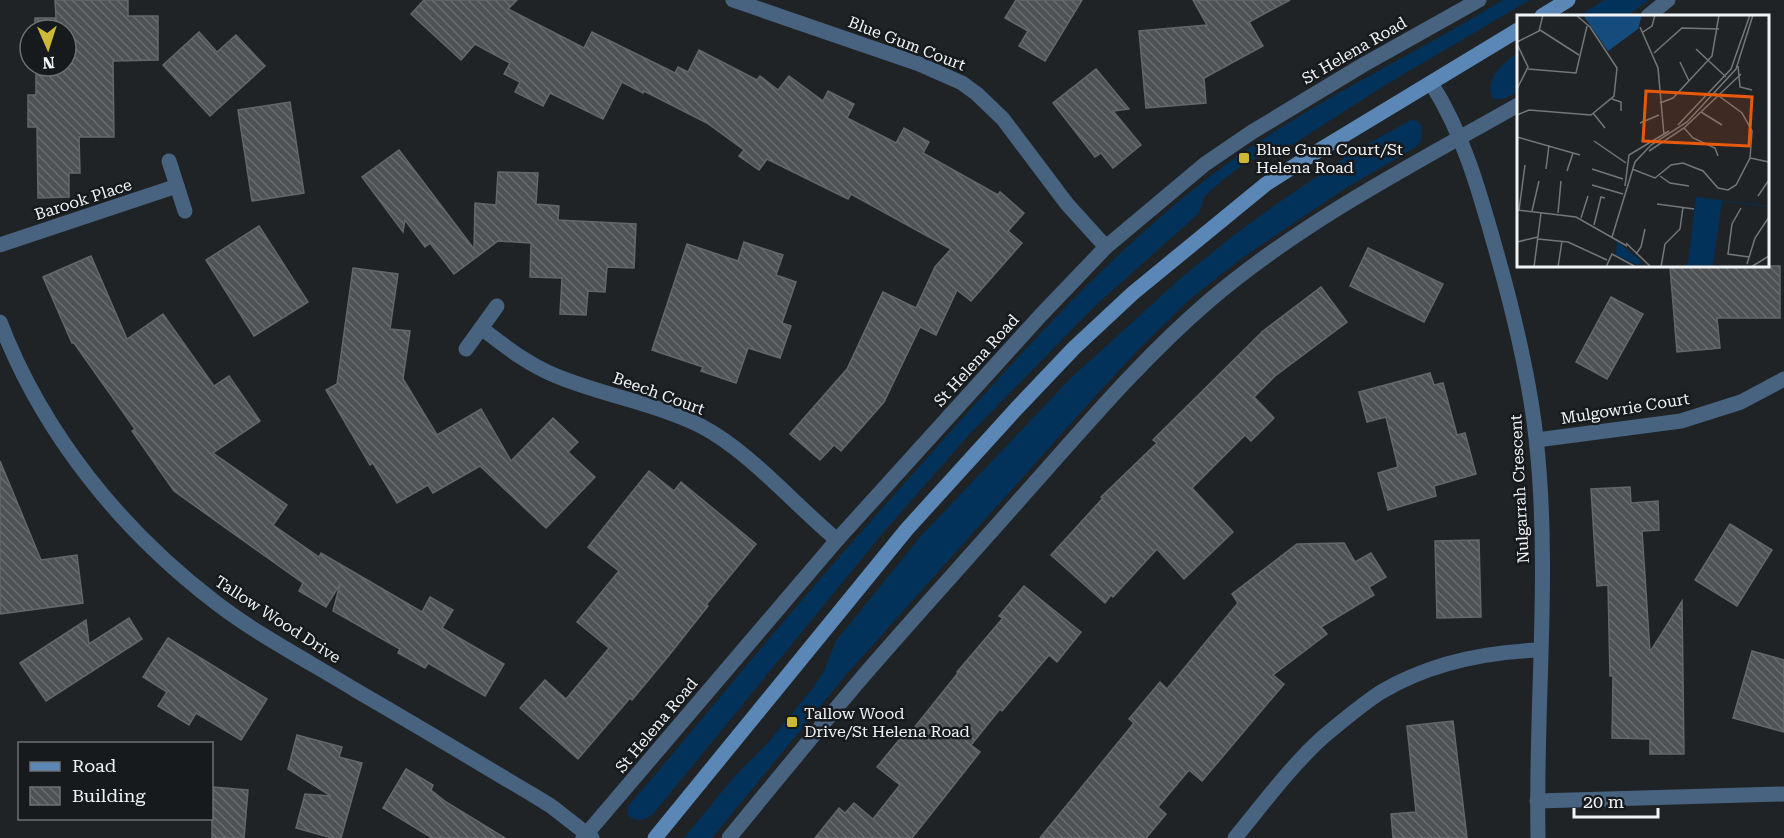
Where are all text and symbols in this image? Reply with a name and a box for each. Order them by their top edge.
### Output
street label: Blue Gum Court [845,12,968,75]
street label: St Helena Road [1298,13,1410,88]
inset map [1517,15,1769,267]
north arrow [18,18,78,78]
text: N [42,53,55,72]
place label: Blue Gum Court/St Helena Road [1256,140,1403,177]
marker: Blue Gum Court/St Helena Road [1237,151,1251,165]
street label: Barook Place [32,175,134,224]
street label: St Helena Road [930,310,1023,410]
street label: Beech Court [610,368,707,419]
street label: Mulgowrie Court [1559,389,1691,428]
street label: Nulgarrah Crescent [1506,414,1533,564]
street label: Tallow Wood Drive [211,572,344,667]
street label: St Helena Road [611,674,702,777]
place label: Tallow Wood Drive/St Helena Road [804,704,970,741]
marker: Tallow Wood Drive/St Helena Road [785,715,799,729]
legend [18,742,213,820]
text: Road [72,755,117,776]
scale bar [1574,781,1658,819]
text: Building [72,785,146,806]
text: 20 m [1583,791,1624,812]

